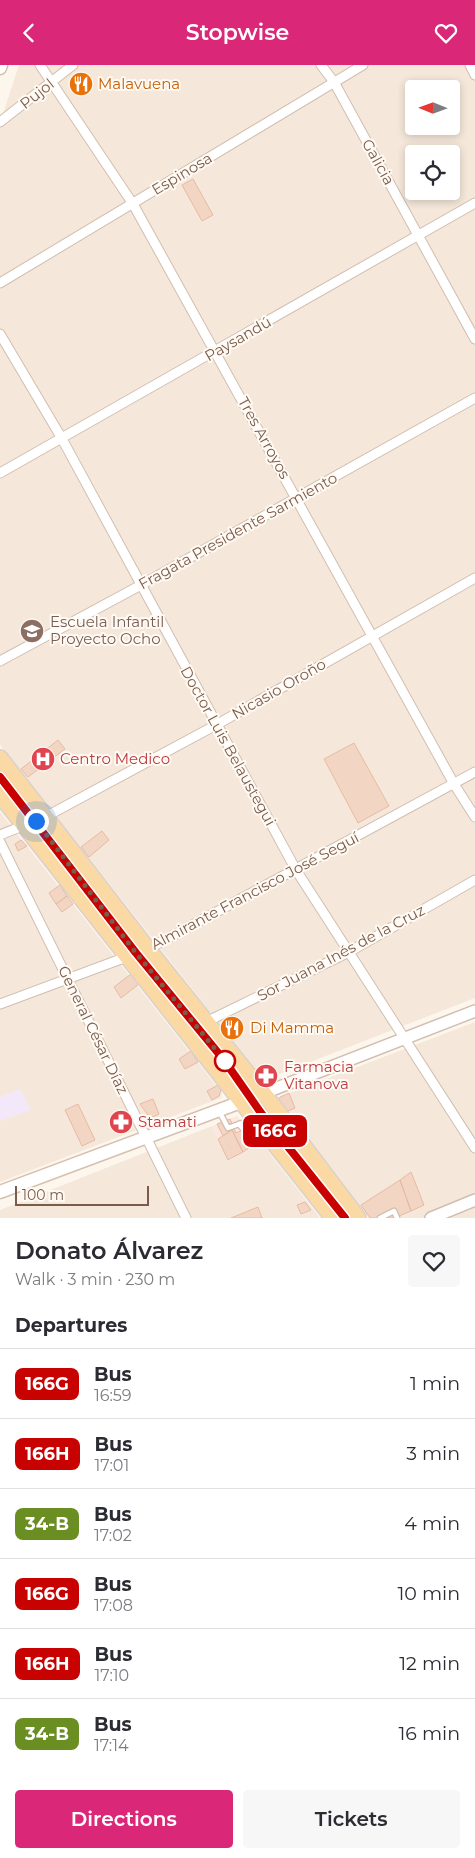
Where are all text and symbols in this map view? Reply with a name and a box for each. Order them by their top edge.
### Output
icon: back [15,19,43,47]
text: Stopwise [186,19,289,46]
icon: heart [432,19,460,47]
restaurant icon: Malavuena [68,71,94,97]
street label: Pujol [16,74,58,113]
place label: Malavuena [98,74,180,93]
north arrow [405,80,460,135]
map controls [405,80,460,200]
street label: Galicia [358,135,399,188]
button: locate [405,145,460,200]
street label: Espinosa [148,148,215,199]
street label: Paysandú [201,312,274,365]
street label: Tres Arroyos [234,393,295,482]
street label: Fragata Presidente Sarmiento [135,468,341,593]
place label: Escuela Infantil Proyecto Ocho [50,612,164,648]
school or university icon: Escuela Infantil Proyecto Ocho [19,618,45,644]
street label: Nicasio Oroño [228,654,329,723]
street label: Doctor Luis Belaustegui [177,663,280,829]
hospital icon: Centro Medico [30,746,56,772]
place label: Centro Medico [60,749,170,768]
your location [24,809,49,834]
street label: Almirante Francisco José Seguí [147,827,363,954]
street label: Sor Juana Inés de la Cruz [254,900,428,1005]
street label: General César Díaz [54,962,133,1097]
restaurant icon: Di Mamma [219,1015,245,1041]
place label: Di Mamma [250,1018,334,1037]
unlabelled marker [214,1050,236,1072]
place label: Farmacia Vitanova [284,1057,354,1093]
pharmacy icon: Farmacia Vitanova [253,1063,279,1089]
pharmacy icon: Stamati [108,1109,134,1135]
place label: Stamati [138,1112,197,1131]
line badge: 166G [240,1115,310,1147]
text: 166G [253,1120,297,1142]
scale bar [15,1183,149,1206]
text: 100 m [22,1186,64,1204]
button: heart [408,1235,460,1287]
text: Donato Álvarez [15,1236,203,1265]
text: Walk · 3 min · 230 m [15,1270,175,1289]
text: Departures [15,1314,127,1337]
text: Bus [94,1363,132,1386]
text: 1 min [410,1372,460,1395]
text: 166G [25,1373,69,1395]
text: 16:59 [94,1386,132,1405]
text: Bus [95,1433,132,1456]
text: 3 min [406,1442,460,1465]
text: 166H [25,1443,70,1465]
text: 17:01 [95,1456,129,1475]
text: Bus [94,1503,132,1526]
text: 4 min [404,1512,460,1535]
text: 34-B [25,1513,69,1535]
text: 17:02 [94,1526,132,1545]
text: Bus [94,1573,132,1596]
text: 10 min [397,1582,460,1605]
text: 166G [25,1583,69,1605]
text: 17:08 [94,1596,133,1615]
text: Bus [95,1643,132,1666]
text: 12 min [399,1652,460,1675]
text: 166H [25,1653,70,1675]
text: 17:10 [95,1666,129,1685]
text: Bus [94,1713,132,1736]
text: 16 min [398,1722,460,1745]
text: 34-B [25,1723,69,1745]
text: 17:14 [94,1736,129,1755]
button: Directions [15,1790,233,1848]
button: Tickets [243,1790,460,1848]

